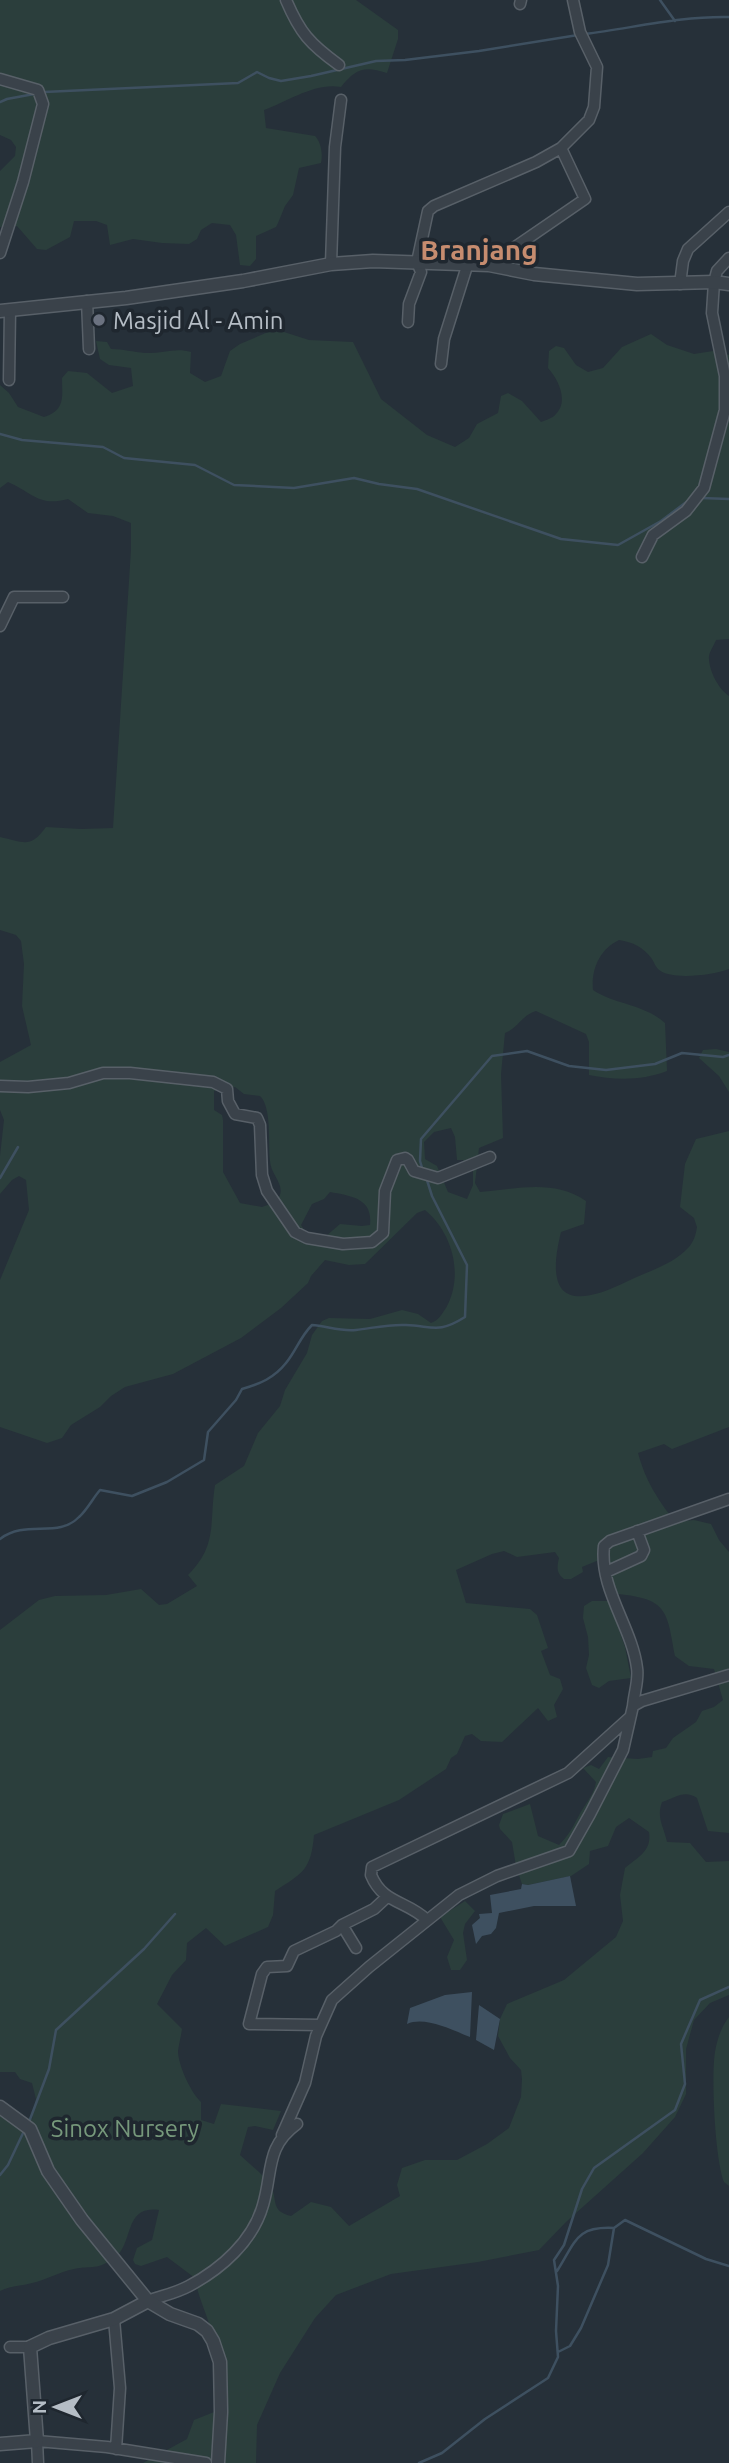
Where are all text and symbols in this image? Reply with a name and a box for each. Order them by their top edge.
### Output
district label: Branjang [420,234,538,265]
place label: Masjid Al - Amin [113,307,283,334]
marker: Masjid Al - Amin [91,312,107,328]
park label: Sinox Nursery [51,2115,200,2142]
north arrow [21,2372,91,2442]
text: N [28,2400,50,2414]

